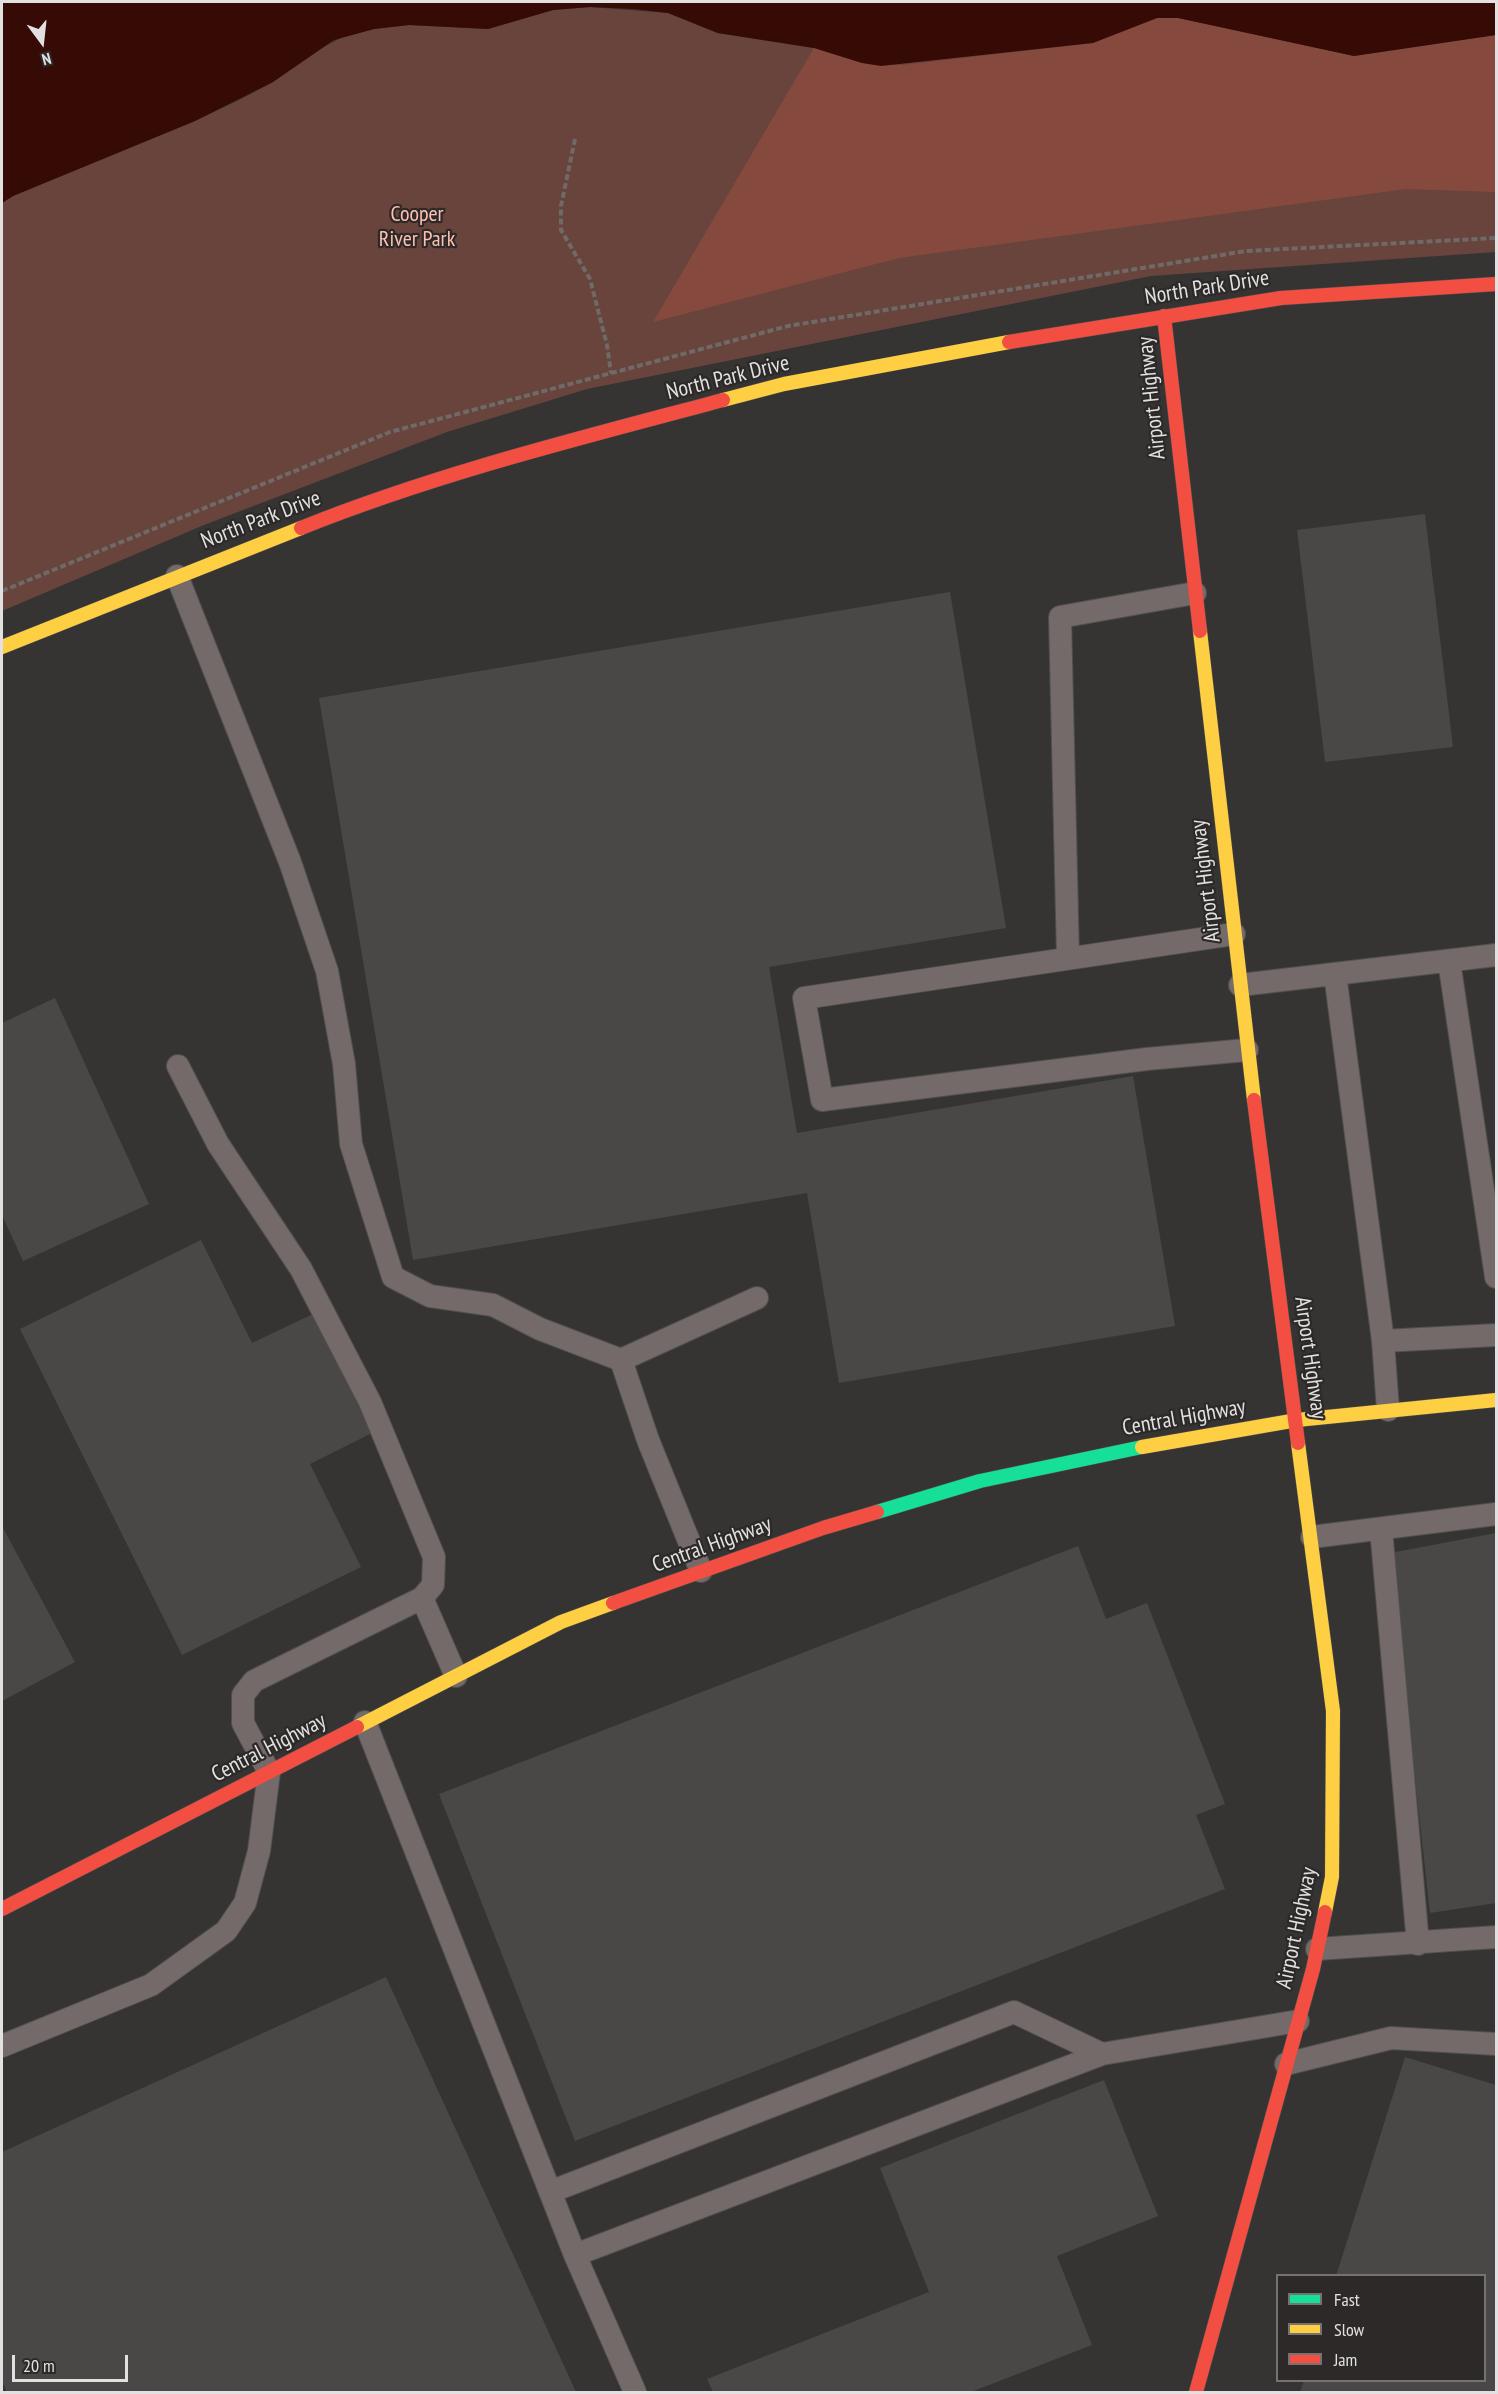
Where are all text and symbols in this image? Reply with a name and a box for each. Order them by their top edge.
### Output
north arrow [12,12,72,72]
text: N [40,49,53,70]
park label: Cooper River Park [379,202,455,254]
street label: North Park Drive [1143,265,1271,311]
street label: Airport Highway [1132,335,1172,461]
street label: North Park Drive [664,350,792,406]
street label: North Park Drive [198,485,324,555]
street label: Airport Highway [1185,818,1227,944]
street label: Airport Highway [1288,1295,1332,1421]
street label: Central Highway [1120,1394,1248,1442]
street label: Central Highway [649,1511,775,1579]
street label: Central Highway [207,1708,331,1788]
street label: Airport Highway [1271,1865,1323,1991]
legend [1276,2274,1486,2382]
text: Fast [1334,2288,1360,2311]
text: Slow [1334,2318,1364,2341]
scale bar [15,2343,130,2381]
text: Jam [1334,2348,1357,2371]
text: 20 m [23,2354,55,2377]

